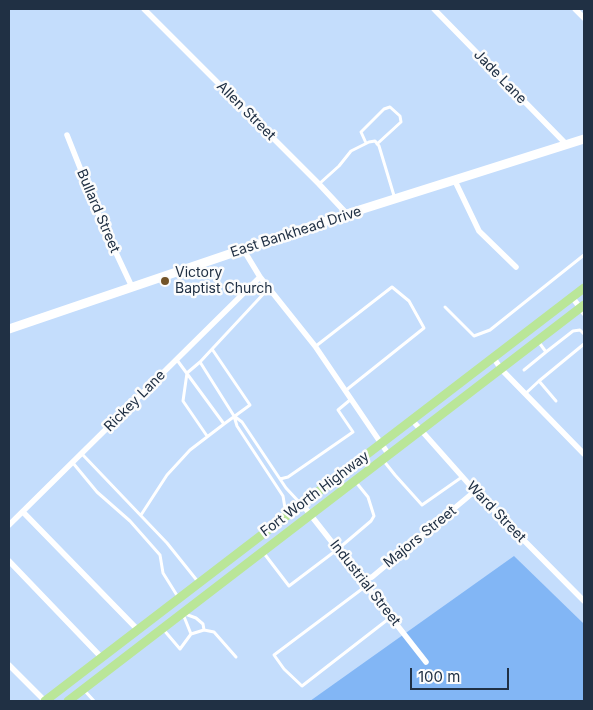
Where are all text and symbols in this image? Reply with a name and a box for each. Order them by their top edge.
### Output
street label: Jade Lane [470,46,530,108]
street label: Allen Street [213,78,279,144]
street label: Bullard Street [73,167,123,255]
street label: East Bankhead Drive [228,203,364,261]
place label: Victory Baptist Church [175,265,273,298]
marker: Victory Baptist Church [159,275,171,287]
street label: Rickey Lane [101,367,169,435]
street label: Fort Worth Highway [257,448,373,540]
street label: Ward Street [463,478,529,546]
street label: Majors Street [380,503,460,571]
street label: Industrial Street [326,537,404,629]
scale bar [413,658,512,690]
text: 100 m [418,667,460,686]

